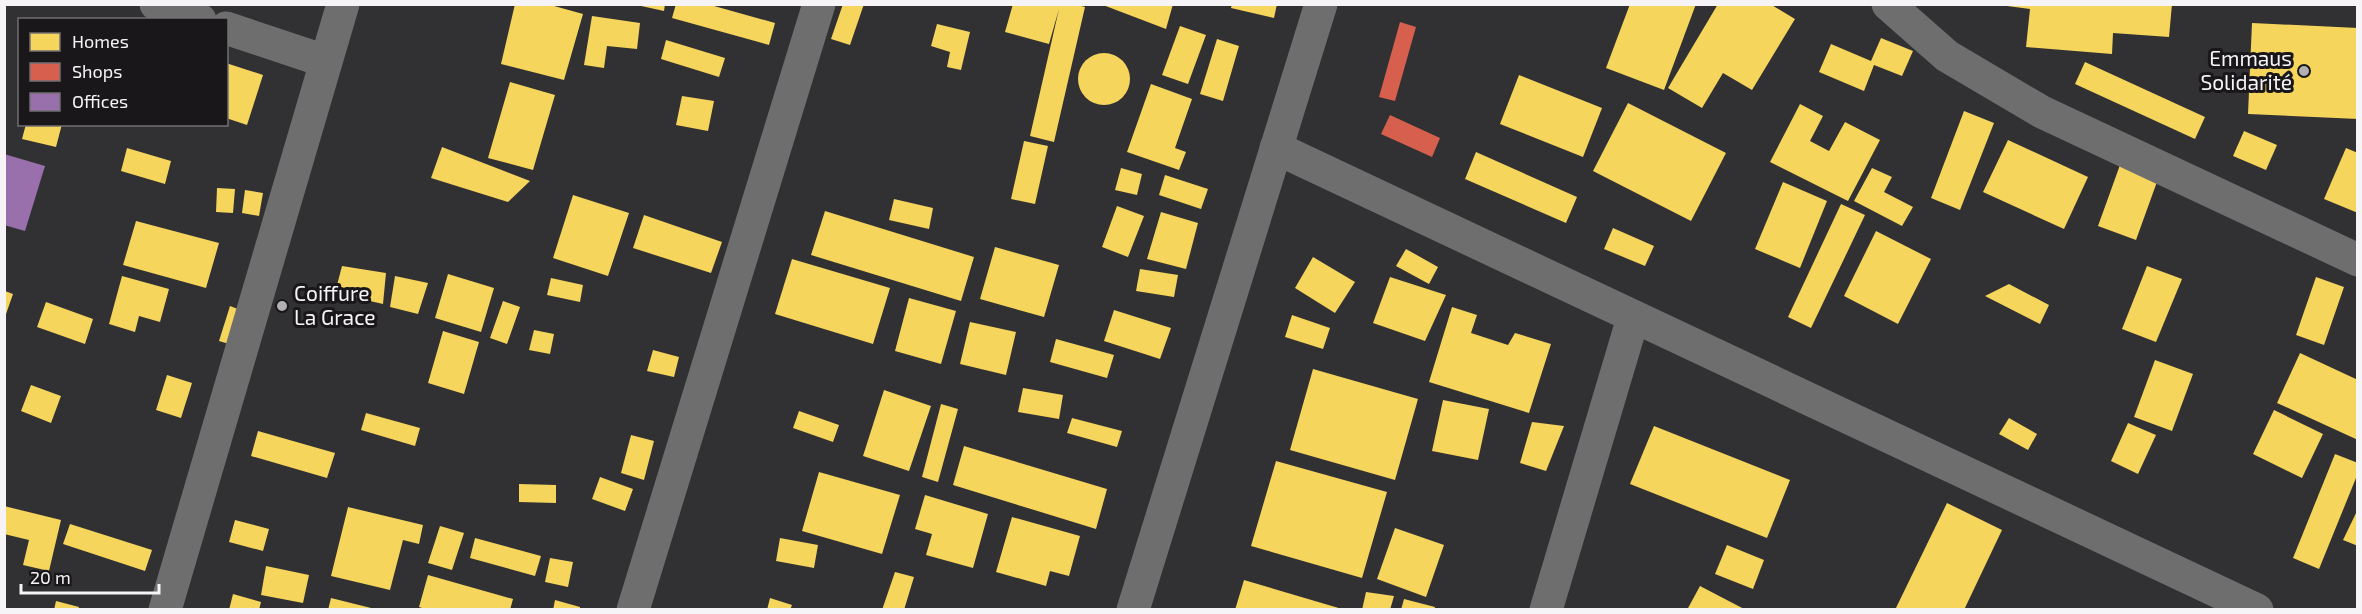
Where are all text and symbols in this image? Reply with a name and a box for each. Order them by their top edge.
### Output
legend [18,18,228,126]
text: Homes [72,30,129,52]
place label: Emmaus Solidarité [2200,45,2292,94]
text: Shops [72,60,122,82]
marker: Emmaus Solidarité [2297,64,2311,78]
text: Offices [72,90,128,112]
place label: Coiffure La Grace [294,280,376,329]
marker: Coiffure La Grace [275,299,289,313]
scale bar [21,557,159,595]
text: 20 m [30,566,71,588]

